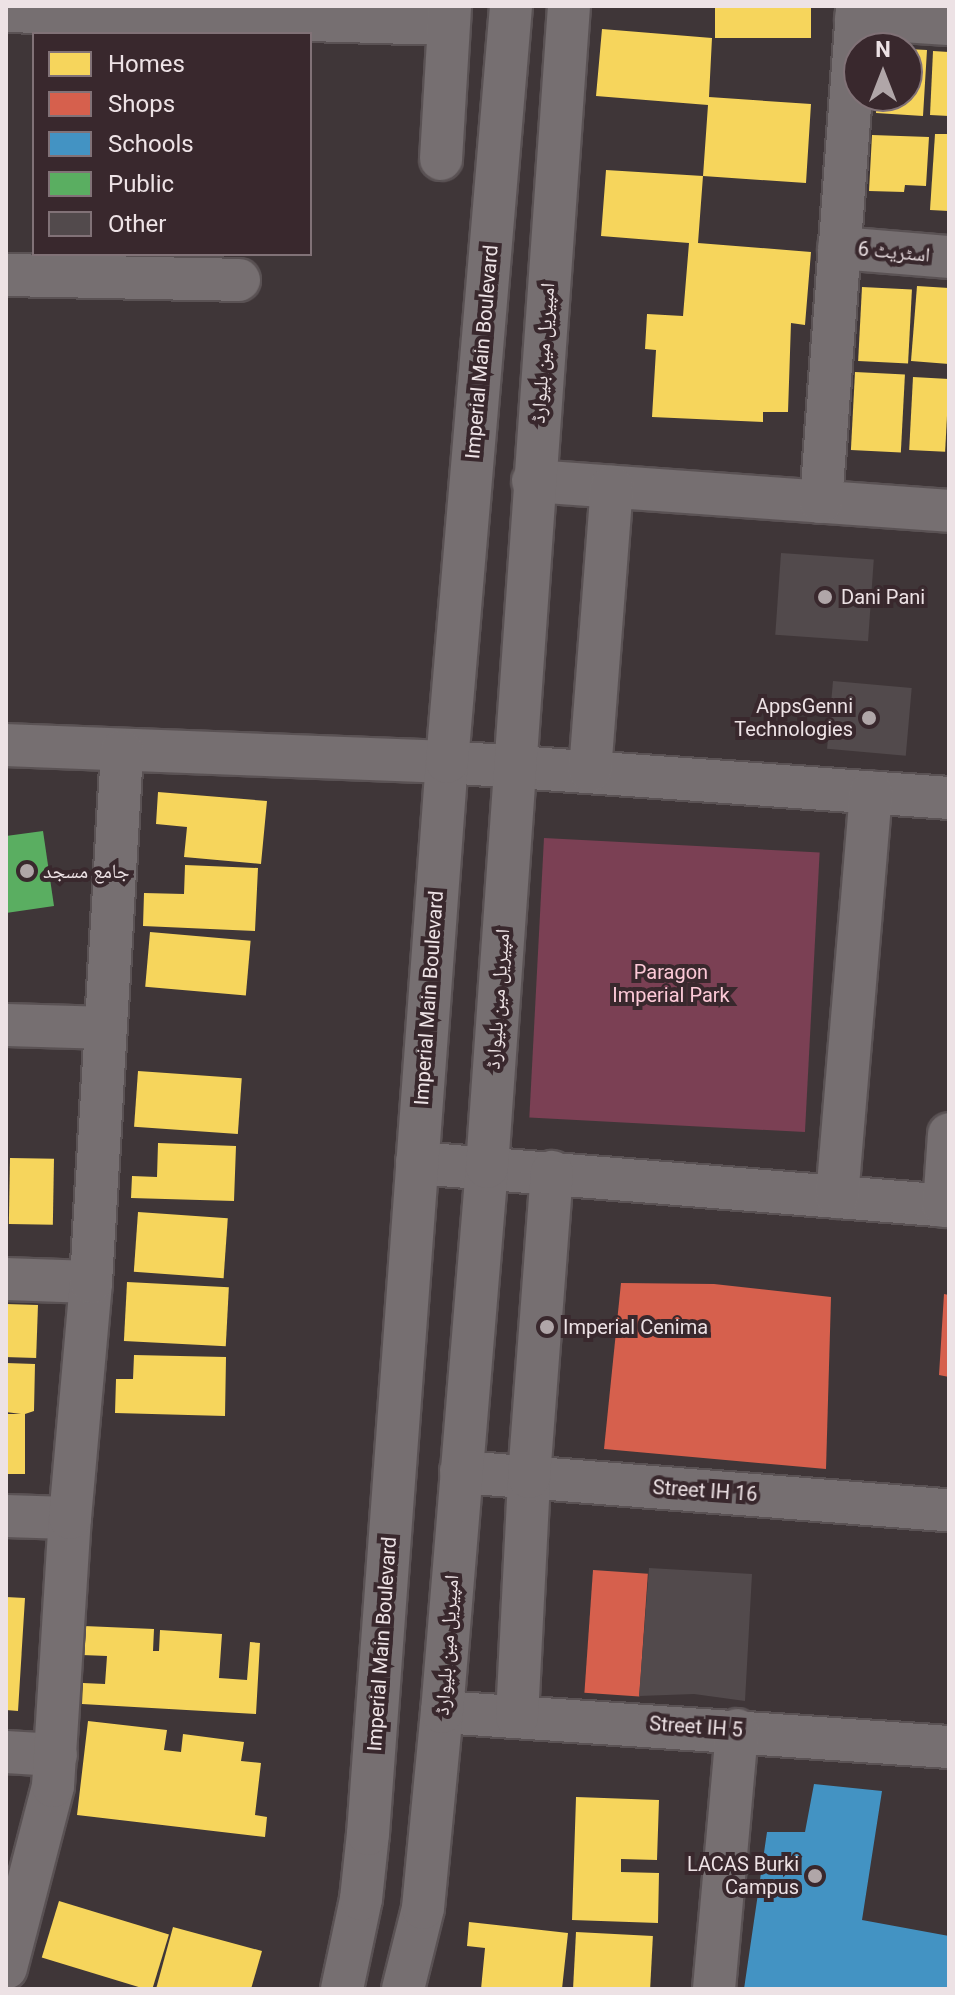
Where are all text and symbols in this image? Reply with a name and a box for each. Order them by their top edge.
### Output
legend [32,32,312,256]
north arrow [843,32,923,112]
text: N [875,37,891,62]
text: Homes [108,50,185,78]
text: Shops [108,90,175,118]
text: Schools [108,130,194,158]
text: Public [108,170,174,198]
text: Other [108,210,166,238]
street label: اسٹریٹ 6 [857,237,931,267]
street label: Imperial Main Boulevard [461,244,503,460]
street label: امپیریل مین بلیوارڈ [526,282,560,424]
place label: Dani Pani [841,585,925,609]
marker: Dani Pani [816,588,834,606]
place label: AppsGenni Technologies [734,694,853,741]
marker: AppsGenni Technologies [860,709,878,727]
place label: جامع مسجد [43,859,130,883]
marker: جامع مسجد [18,862,36,880]
street label: Imperial Main Boulevard [410,890,448,1106]
street label: امپیریل مین بلیوارڈ [481,928,515,1070]
park label: Paragon Imperial Park [612,961,730,1008]
place label: Imperial Cenima [563,1315,708,1339]
marker: Imperial Cenima [538,1318,556,1336]
street label: Street IH 16 [652,1475,758,1507]
street label: Imperial Main Boulevard [363,1536,401,1752]
street label: امپیریل مین بلیوارڈ [430,1574,464,1716]
street label: Street IH 5 [648,1712,744,1742]
place label: LACAS Burki Campus [687,1852,799,1899]
marker: LACAS Burki Campus [806,1867,824,1885]

